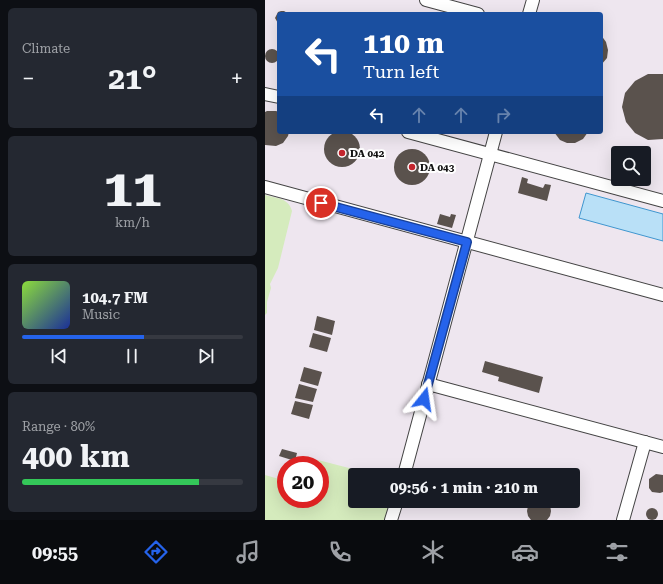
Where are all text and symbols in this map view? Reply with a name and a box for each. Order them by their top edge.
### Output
text: 110 m [363,27,444,60]
icon: left [297,28,349,80]
text: Climate [22,41,70,56]
text: 21° [108,61,157,96]
text: Turn left [363,61,439,82]
text: − [22,66,34,91]
text: + [231,66,243,91]
icon: left [366,104,388,126]
icon: ahead [408,104,430,126]
icon: ahead [450,104,472,126]
icon: right [492,104,514,126]
map controls [611,146,651,186]
button: search [611,146,651,186]
marker: DA 042 [337,148,347,158]
place label: DA 042 [350,148,385,159]
text: 11 [103,158,162,219]
marker: DA 043 [407,162,417,172]
place label: DA 043 [420,162,455,173]
pin [304,186,338,220]
icon: arrive [310,192,332,214]
text: km/h [115,215,150,230]
text: 104.7 FM [82,289,148,307]
text: Music [82,307,120,322]
icon: previous [48,345,70,367]
icon: pause [121,345,143,367]
icon: next [195,345,217,367]
position arrow [403,378,445,420]
text: Range · 80% [22,419,95,434]
text: 400 km [22,439,130,474]
speed limit sign: 20 [277,456,329,508]
text: 09:56 · 1 min · 210 m [390,479,538,497]
icon: directions [142,538,170,566]
icon: music [234,538,262,566]
icon: phone [326,538,354,566]
icon: climate [419,538,447,566]
icon: car [511,538,539,566]
icon: filters [603,538,631,566]
text: 09:55 [32,542,78,563]

